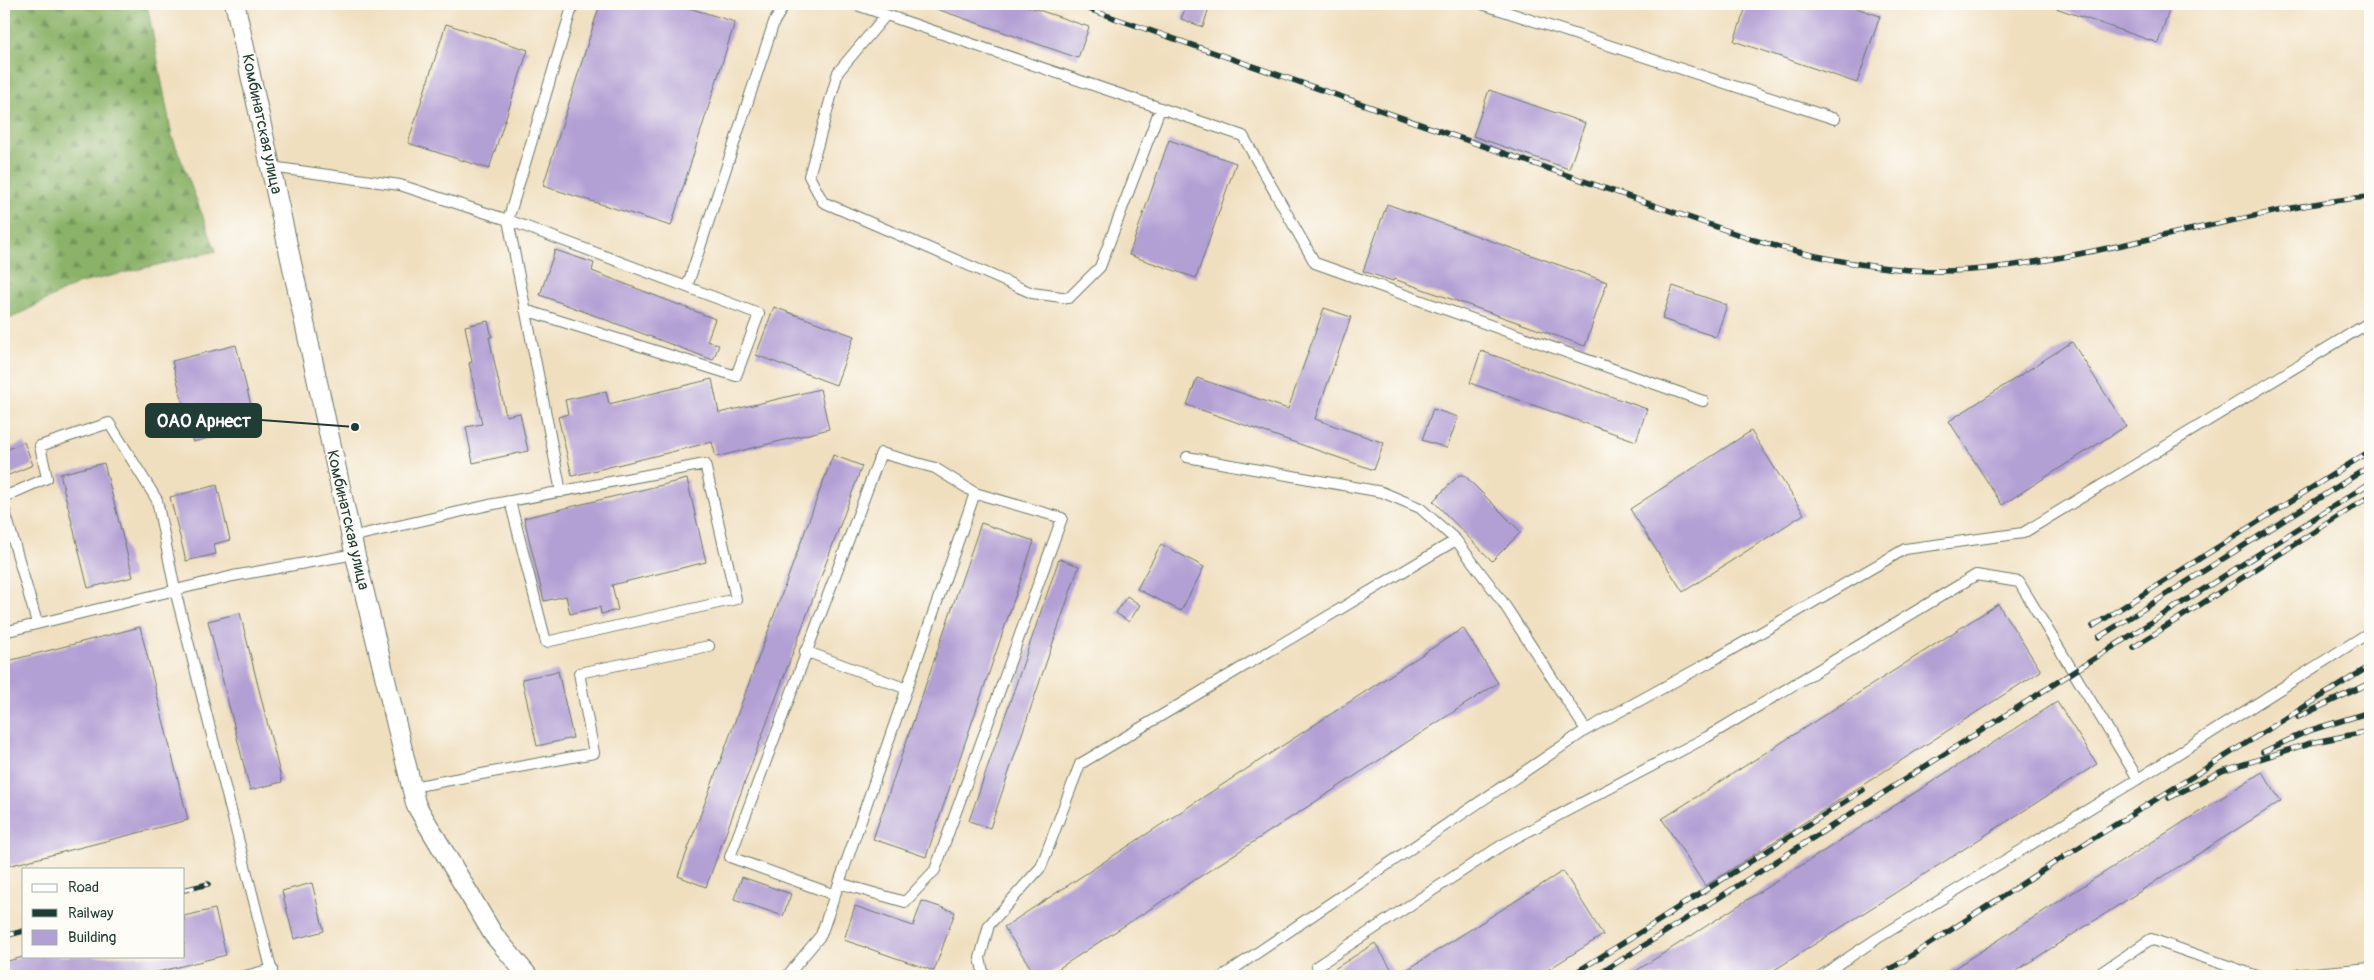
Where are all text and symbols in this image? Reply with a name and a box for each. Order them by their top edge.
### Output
street label: Комбинатская улица [237,52,287,196]
callout: ОАО Арнест [146,404,261,437]
text: ОАО Арнест [157,410,252,433]
street label: Комбинатская улица [322,448,374,592]
legend [22,868,185,958]
text: Road [68,878,99,897]
text: Railway [68,904,114,923]
text: Building [68,928,116,947]

